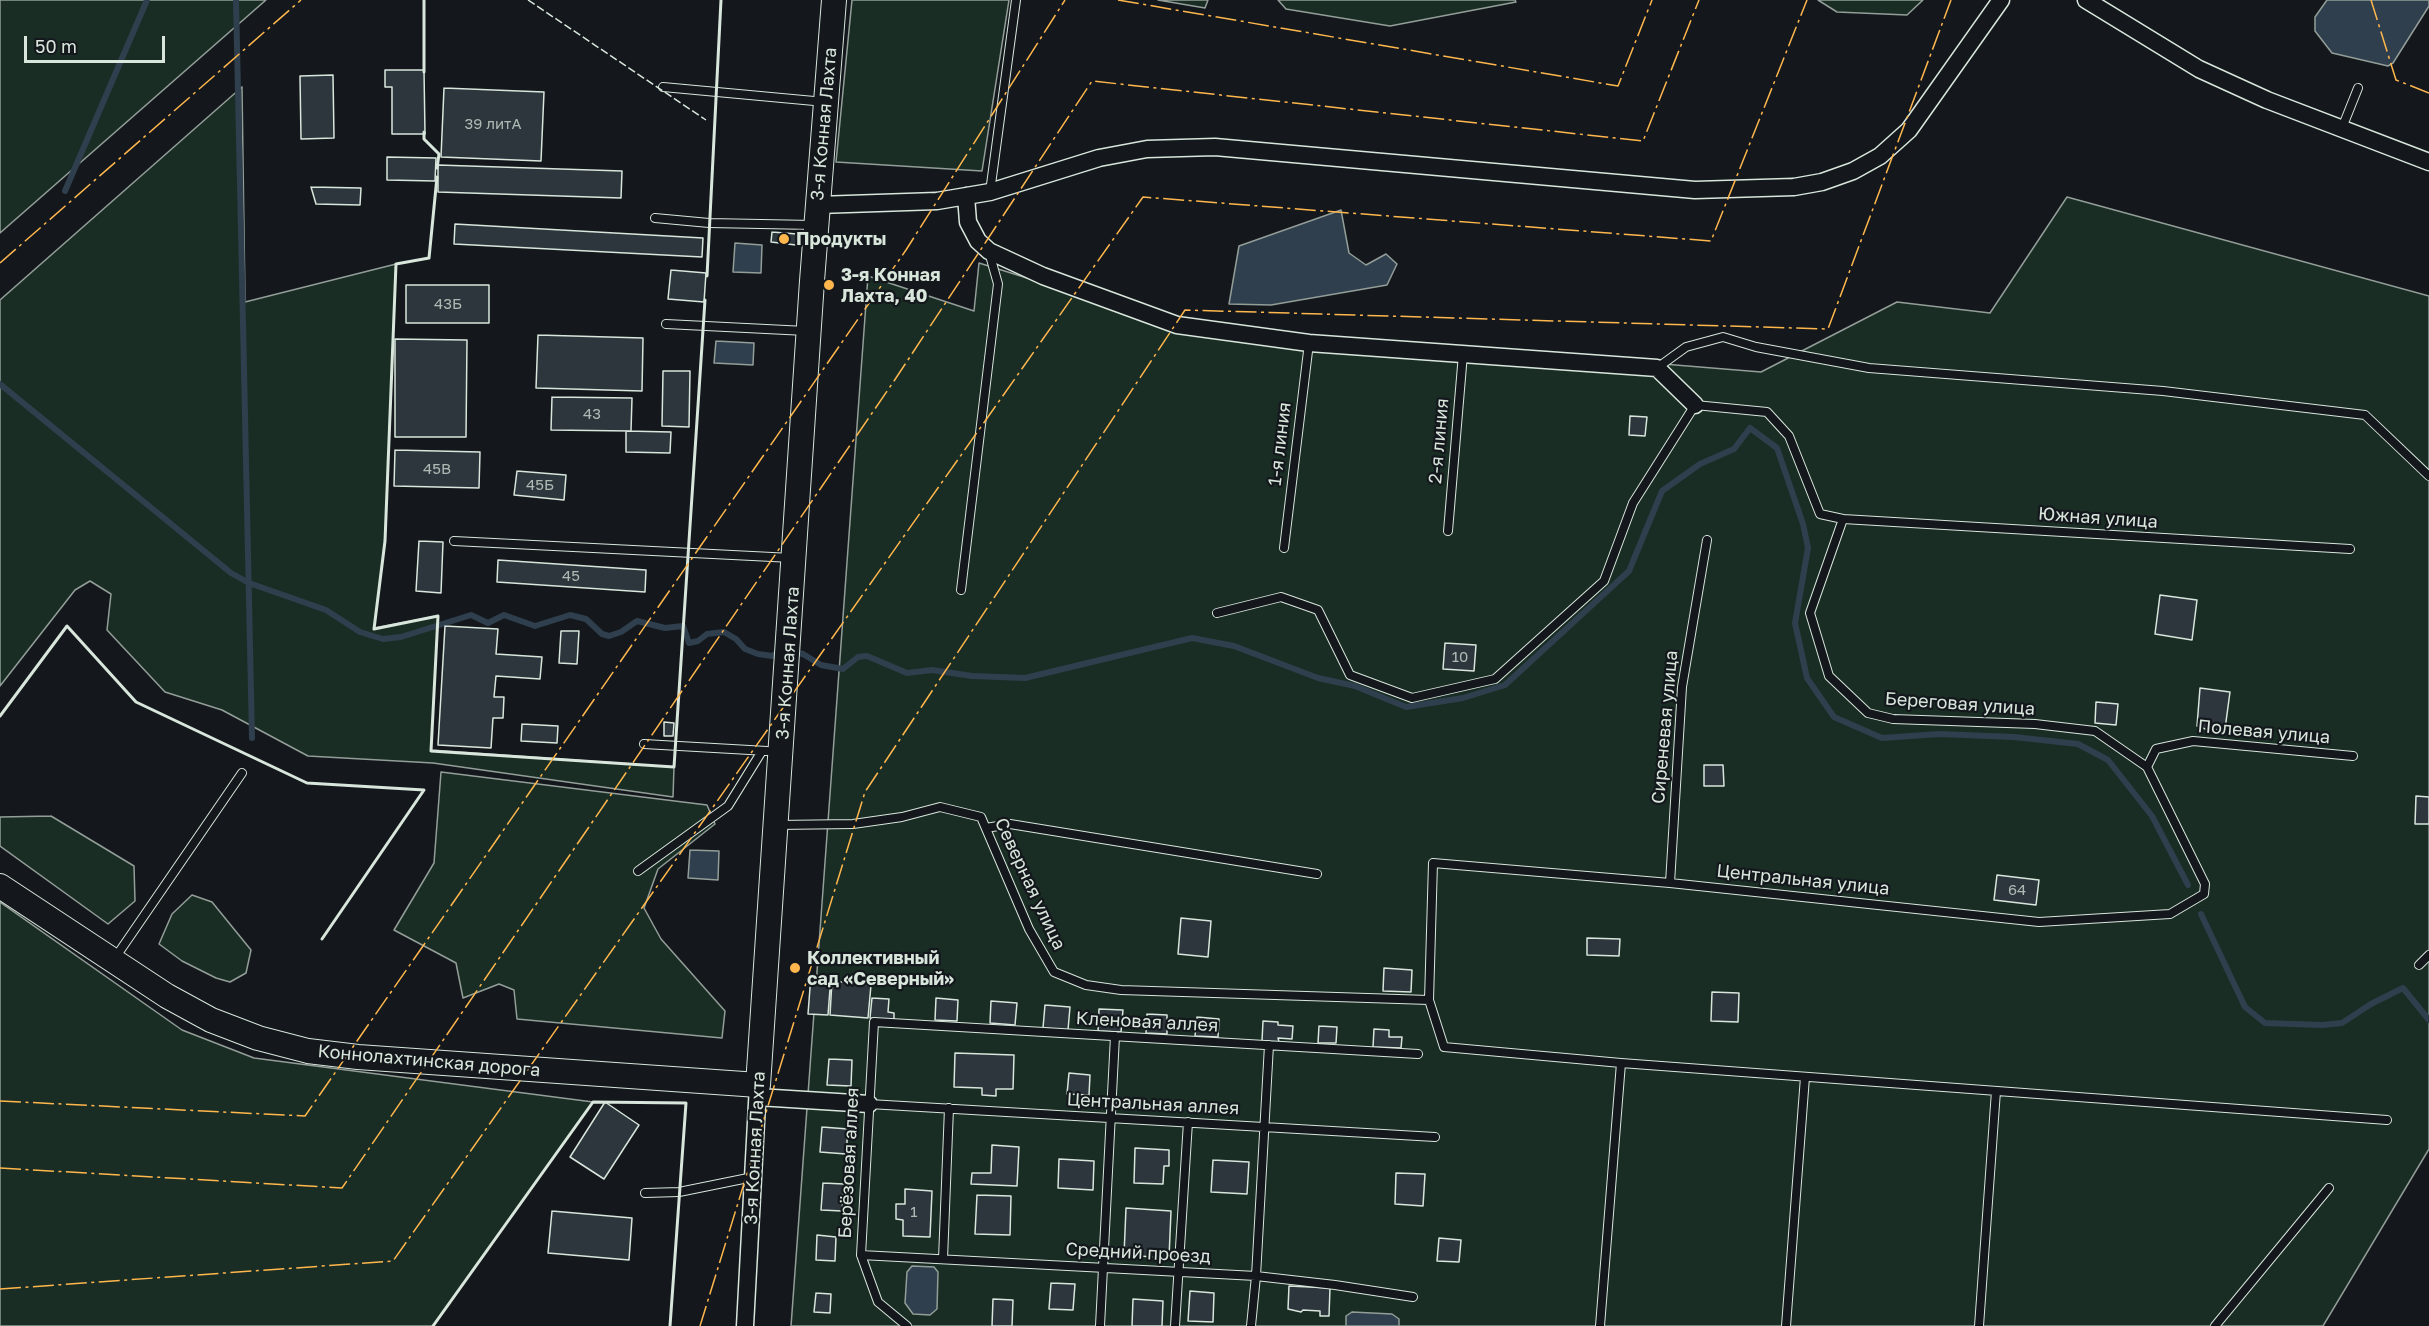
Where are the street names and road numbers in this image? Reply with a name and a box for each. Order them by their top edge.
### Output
street label: 3-я Конная Лахта [807,47,841,201]
street label: 2-я линия [1425,397,1453,485]
street label: 1-я линия [1264,401,1296,487]
street label: Южная улица [2037,503,2159,533]
street label: 3-я Конная Лахта [772,586,804,740]
street label: Сиреневая улица [1648,649,1682,805]
street label: Береговая улица [1884,688,2036,720]
street label: Полевая улица [2197,715,2331,749]
street label: Северная улица [990,815,1070,953]
street label: Центральная улица [1715,860,1891,900]
street label: Кленовая аллея [1075,1007,1219,1037]
street label: Коннолахтинская дорога [317,1040,541,1082]
street label: 3-я Конная Лахта [740,1071,770,1225]
street label: Берёзовая аллея [834,1087,864,1239]
street label: Центральная аллея [1066,1089,1240,1119]
street label: Средний проезд [1065,1238,1211,1268]

